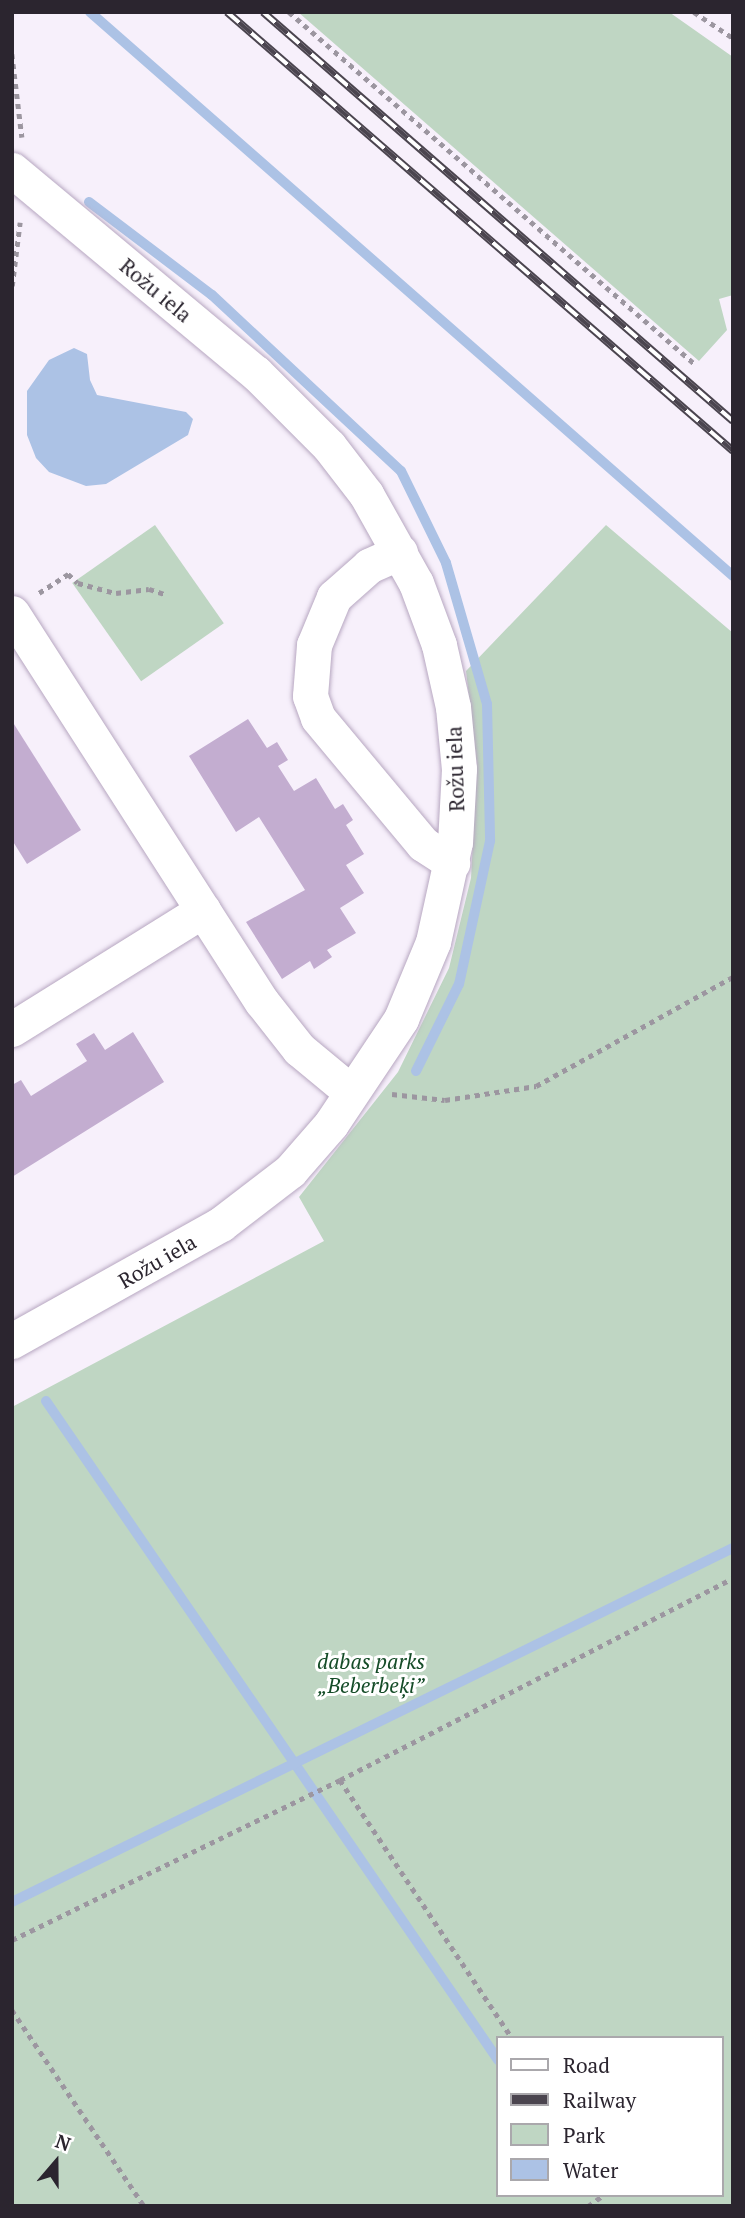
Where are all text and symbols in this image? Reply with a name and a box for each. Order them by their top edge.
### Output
street label: Rožu iela [115,253,197,327]
street label: Rožu iela [441,726,469,812]
street label: Rožu iela [114,1229,200,1293]
park label: dabas parks „Beberbeķi” [317,1648,425,1698]
legend [496,2036,724,2197]
text: Road [563,2051,610,2079]
text: Railway [563,2086,636,2114]
text: Park [563,2121,605,2149]
north arrow [21,2127,91,2197]
text: N [52,2128,74,2156]
text: Water [563,2156,618,2184]

